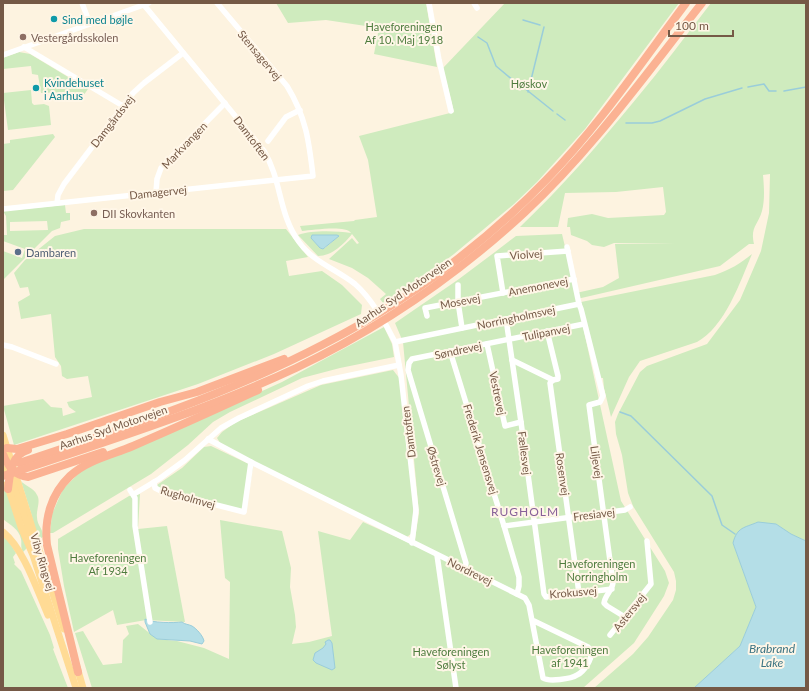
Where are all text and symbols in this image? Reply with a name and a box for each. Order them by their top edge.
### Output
scale bar [669,12,733,38]
place label: Sind med bøjle [62,13,133,26]
marker: Sind med bøjle [49,14,59,24]
text: 100 m [675,18,709,33]
park label: Haveforeningen Af 10. Maj 1918 [365,20,443,46]
street label: Stensagervej [235,27,285,83]
place label: Vestergårdsskolen [31,31,119,44]
marker: Vestergårdsskolen [18,32,28,42]
place label: Kvindehuset i Aarhus [44,76,104,102]
park label: Høskov [511,77,547,90]
marker: Kvindehuset i Aarhus [31,83,41,93]
street label: Damgårdsvej [88,92,137,150]
street label: Damtoften [231,113,273,163]
street label: Markvangen [159,119,209,171]
street label: Damagervej [129,182,188,201]
place label: DII Skovkanten [102,207,175,220]
marker: DII Skovkanten [89,208,99,218]
place label: Dambaren [26,246,76,259]
street label: Violvej [509,246,543,262]
marker: Dambaren [13,247,23,257]
street label: Aarhus Syd Motorvejen [352,255,454,329]
street label: Anemonevej [507,274,569,298]
street label: Mosevej [439,291,482,311]
street label: Norringholmsvej [476,302,557,332]
street label: Tulipanvej [521,321,571,343]
street label: Søndrevej [433,339,483,361]
street label: Vestrevej [487,370,509,417]
street label: Aarhus Syd Motorvejen [57,402,169,452]
street label: Frederik Jensensvej [461,402,501,496]
street label: Damtoften [398,405,418,459]
street label: Fællesvej [516,430,534,476]
street label: Østrevej [425,445,449,488]
street label: Liljevej [588,445,606,480]
street label: Rosenvej [554,452,573,497]
street label: Rugholmvej [159,483,217,511]
district label: RUGHOLM [491,504,559,519]
street label: Fresiavej [572,505,616,523]
street label: Viby Ringvej [28,532,58,593]
park label: Haveforeningen Af 1934 [70,551,146,577]
street label: Nordrevej [446,555,495,587]
park label: Haveforeningen Norringholm [559,557,635,583]
street label: Krokusvej [549,583,598,601]
street label: Astersvej [610,590,648,633]
water label: Brabrand Lake [749,641,796,670]
park label: Haveforeningen af 1941 [532,643,608,669]
park label: Haveforeningen Sølyst [413,645,489,671]

